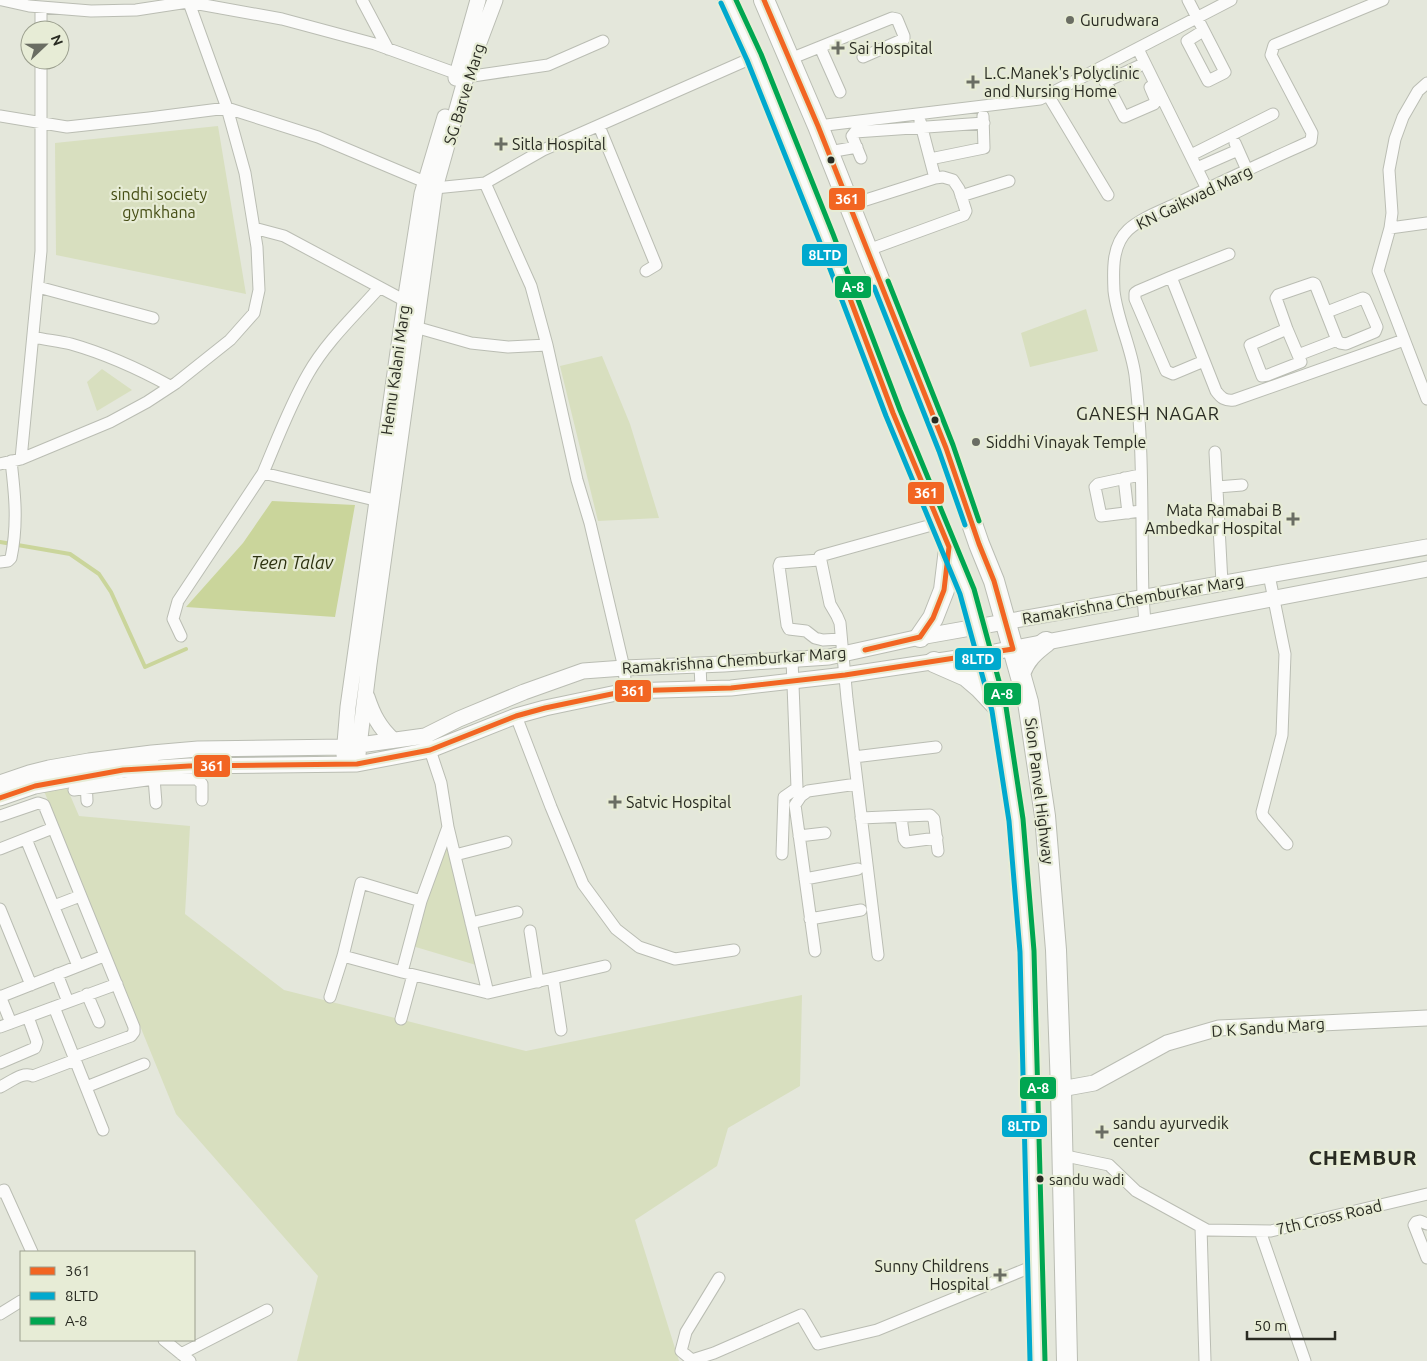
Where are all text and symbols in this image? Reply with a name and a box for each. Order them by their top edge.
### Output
place label: Gurudwara [1080,11,1159,29]
marker: Gurudwara [1064,14,1076,26]
north arrow [20,20,70,70]
text: N [48,32,66,48]
place label: Sai Hospital [849,39,933,57]
street label: SG Barve Marg [440,41,488,147]
marker: Sai Hospital [831,41,845,55]
place label: L.C.Manek's Polyclinic and Nursing Home [984,64,1140,100]
marker: L.C.Manek's Polyclinic and Nursing Home [966,75,980,89]
place label: Sitla Hospital [512,135,606,153]
marker: Sitla Hospital [494,137,508,151]
unlabelled marker [826,155,836,165]
street label: KN Gaikwad Marg [1133,161,1255,233]
park label: sindhi society gymkhana [111,185,208,221]
line badge: 361 [828,187,866,211]
text: 361 [835,191,859,207]
line badge: 8LTD [801,243,848,267]
text: 8LTD [808,247,842,263]
line badge: A-8 [834,275,872,299]
text: A-8 [842,279,864,295]
street label: Hemu Kalani Marg [377,304,413,436]
district label: GANESH NAGAR [1076,403,1220,423]
unlabelled marker [930,415,940,425]
place label: Siddhi Vinayak Temple [986,433,1146,451]
marker: Siddhi Vinayak Temple [970,436,982,448]
line badge: 361 [907,481,945,505]
text: 361 [914,485,938,501]
place label: Mata Ramabai B Ambedkar Hospital [1145,501,1282,537]
marker: Mata Ramabai B Ambedkar Hospital [1286,512,1300,526]
water label: Teen Talav [251,552,335,572]
street label: Ramakrishna Chemburkar Marg [1021,571,1245,627]
street label: Ramakrishna Chemburkar Marg [621,643,847,677]
line badge: 8LTD [954,647,1002,671]
text: 8LTD [961,651,995,667]
line badge: 361 [614,679,652,703]
line badge: A-8 [983,682,1022,706]
text: 361 [621,683,645,699]
text: A-8 [991,686,1013,702]
street label: Sion Panvel Highway [1022,717,1058,865]
line badge: 361 [193,754,231,778]
text: 361 [200,758,224,774]
place label: Satvic Hospital [626,793,731,811]
marker: Satvic Hospital [608,795,622,809]
street label: D K Sandu Marg [1211,1014,1325,1040]
line badge: A-8 [1019,1076,1057,1100]
text: A-8 [1027,1080,1049,1096]
line badge: 8LTD [1001,1114,1048,1138]
place label: sandu ayurvedik center [1113,1114,1229,1150]
text: 8LTD [1007,1118,1041,1134]
marker: sandu ayurvedik center [1095,1125,1109,1139]
district label: CHEMBUR [1308,1145,1418,1169]
place label: sandu wadi [1049,1171,1124,1188]
marker: sandu wadi [1035,1174,1045,1184]
street label: 7th Cross Road [1274,1196,1384,1238]
legend [20,1251,195,1341]
place label: Sunny Childrens Hospital [875,1257,989,1293]
text: 361 [65,1262,90,1279]
marker: Sunny Childrens Hospital [993,1268,1007,1282]
text: 8LTD [65,1287,99,1304]
scale bar [1247,1308,1334,1340]
text: A-8 [65,1312,88,1329]
text: 50 m [1254,1317,1287,1334]

